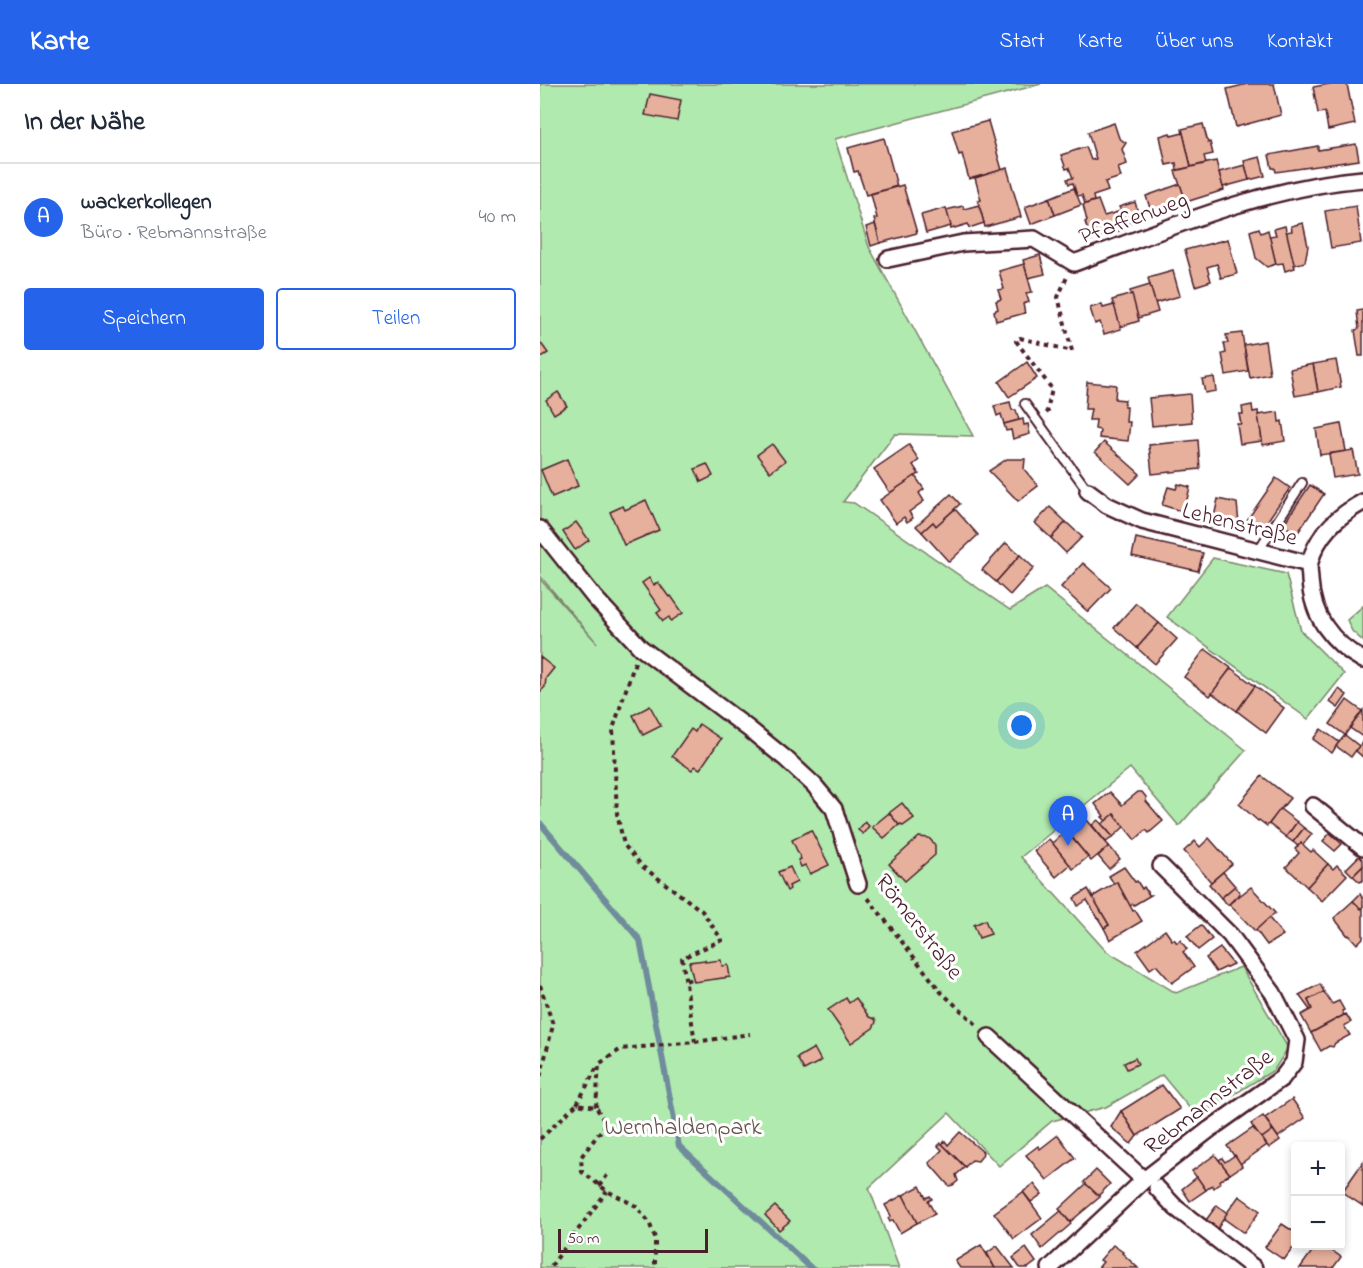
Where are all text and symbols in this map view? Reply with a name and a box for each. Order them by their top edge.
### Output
text: Karte [30,22,89,63]
text: Start [999,27,1045,57]
text: Karte [1078,27,1122,57]
text: Über uns [1155,27,1234,57]
text: Kontakt [1267,27,1333,57]
text: In der Nähe [24,104,145,142]
street label: Pfaffenweg [1074,183,1193,255]
text: wackerkollegen [81,187,212,219]
text: A [37,203,50,232]
text: 40 m [479,203,516,232]
text: Büro · Rebmannstraße [81,219,267,248]
button: Speichern [24,288,264,350]
button: Teilen [276,288,516,350]
street label: Lehenstraße [1178,494,1301,557]
your location [1007,711,1036,740]
pin: A [1048,796,1088,846]
street label: Römerstraße [865,867,971,988]
street label: Rebmannstraße [1137,1041,1282,1165]
park label: Wernhaldenpark [604,1111,762,1146]
map controls [1291,1142,1345,1250]
button: + [1291,1142,1345,1196]
button: − [1291,1196,1345,1250]
scale bar [558,1226,708,1254]
text: 50 m [567,1227,599,1251]

